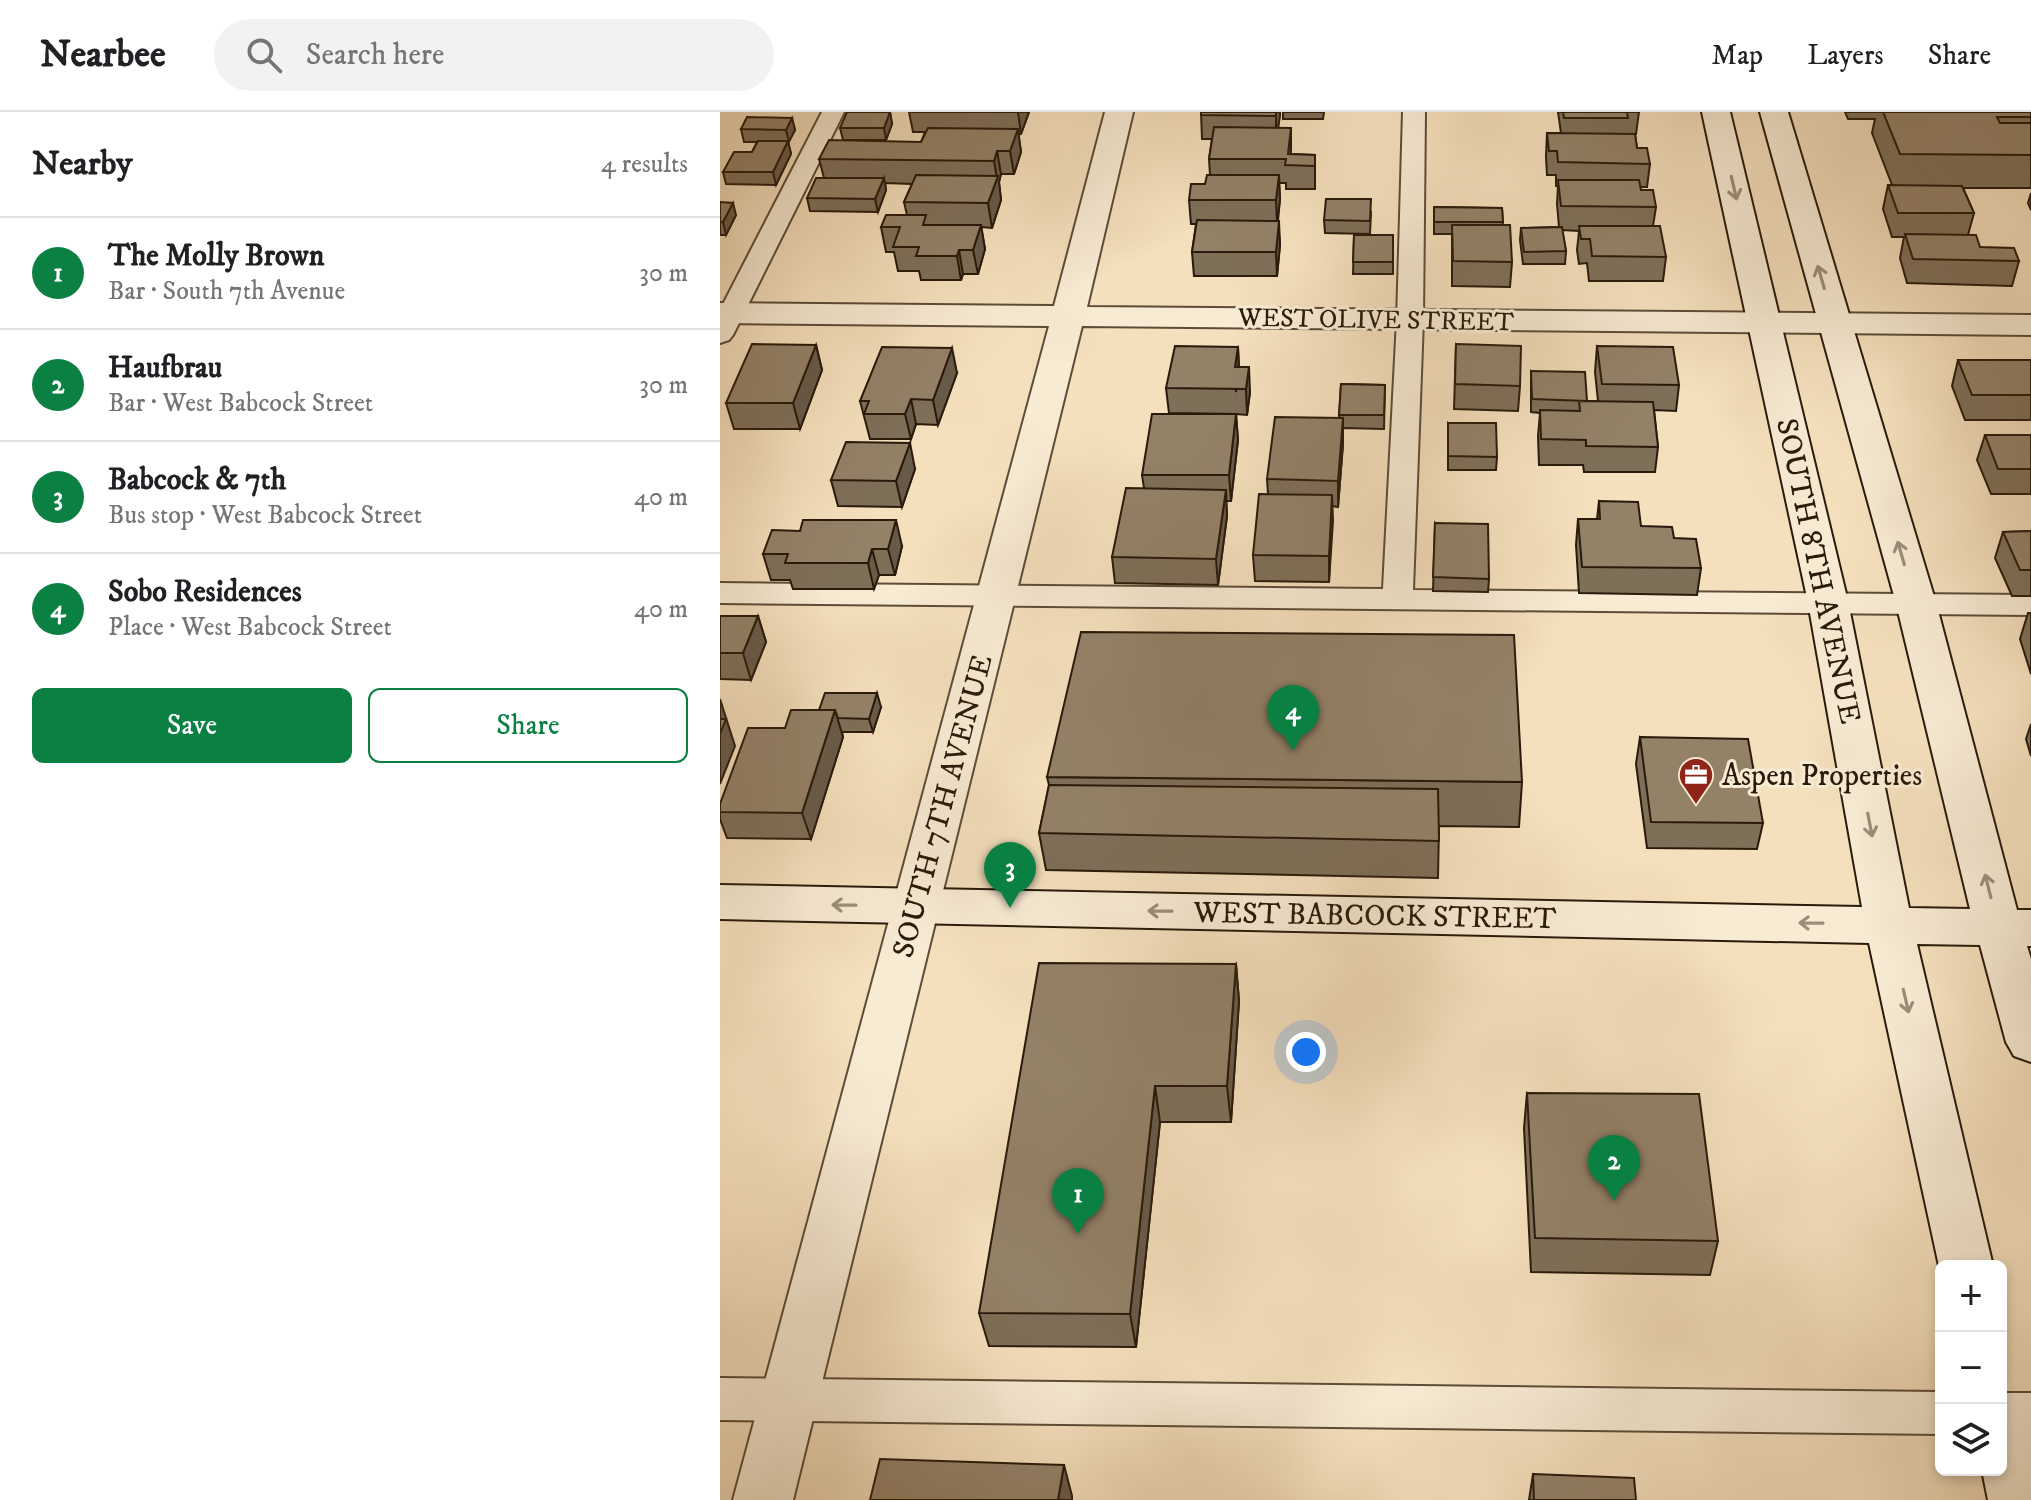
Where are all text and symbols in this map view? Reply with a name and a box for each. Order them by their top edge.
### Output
search box [214,19,774,91]
text: Nearbee [40,31,166,79]
icon: search [242,33,286,77]
text: Search here [306,37,444,74]
text: Map [1712,38,1763,73]
text: Layers [1807,38,1884,73]
text: Share [1928,38,1991,73]
text: Nearby [32,143,133,185]
text: 4 results [601,148,688,181]
one-way arrow [1727,175,1742,200]
text: The Molly Brown [108,238,324,275]
text: 1 [53,257,63,290]
text: 30 m [639,257,688,290]
one-way arrow [1813,264,1828,290]
text: Bar · South 7th Avenue [108,275,345,308]
street label: WEST OLIVE STREET [1237,302,1515,339]
text: Haufbrau [108,350,222,387]
text: 2 [52,369,64,402]
text: 30 m [639,369,688,402]
text: Bar · West Babcock Street [108,387,373,420]
street label: SOUTH 8TH AVENUE [1767,415,1868,727]
text: Babcock & 7th [108,462,286,499]
text: 3 [53,481,63,514]
text: 40 m [634,481,688,514]
text: Bus stop · West Babcock Street [108,499,422,532]
one-way arrow [1893,541,1908,567]
text: Sobo Residences [108,574,302,611]
text: 4 [51,593,65,626]
text: 40 m [634,593,688,626]
text: Place · West Babcock Street [108,611,392,644]
street label: SOUTH 7TH AVENUE [885,651,1002,962]
pin: 4 [1267,685,1319,751]
button: Save [32,688,352,763]
button: Share [368,688,688,763]
office icon: Aspen Properties [1677,756,1715,806]
place label: Aspen Properties [1722,758,1922,795]
one-way arrow [1864,812,1879,838]
pin: 3 [984,842,1036,908]
one-way arrow [1979,874,1994,900]
street label: WEST BABCOCK STREET [1192,895,1557,938]
one-way arrow [831,897,858,913]
one-way arrow [1147,903,1174,919]
one-way arrow [1798,916,1825,931]
one-way arrow [1899,988,1914,1013]
your location [1286,1032,1326,1072]
pin: 2 [1588,1135,1640,1201]
pin: 1 [1052,1168,1104,1234]
map controls [1935,1260,2007,1476]
button: + [1935,1260,2007,1332]
button: − [1935,1332,2007,1404]
button: layers [1935,1404,2007,1476]

